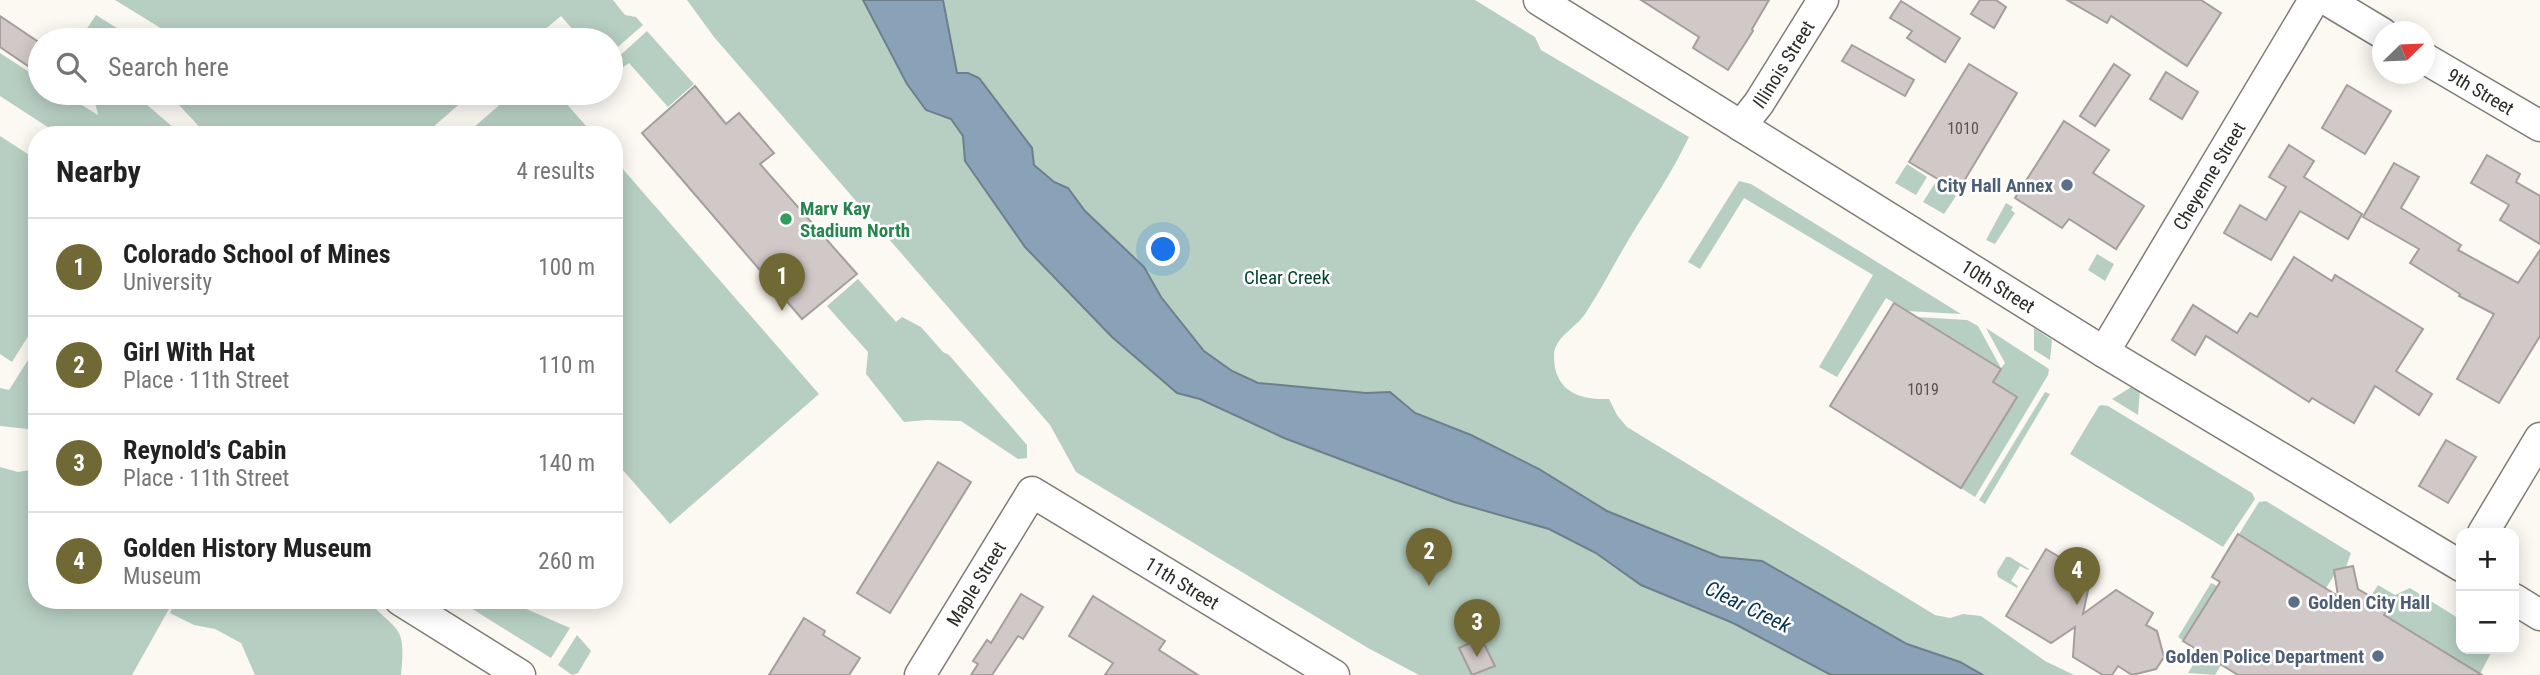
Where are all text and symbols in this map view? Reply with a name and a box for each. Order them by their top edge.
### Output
street label: Illinois Street [1748,16,1819,113]
north arrow [2372,21,2435,84]
search box [28,28,623,105]
icon: search [52,48,90,86]
text: Search here [108,52,229,82]
street label: 9th Street [2443,63,2518,120]
street label: Cheyenne Street [2168,118,2251,234]
house number: 1010 [1947,119,1979,138]
text: Nearby [56,154,141,189]
text: 4 results [517,158,595,185]
place label: City Hall Annex [1937,174,2053,197]
marker: City Hall Annex [2059,177,2075,193]
place label: Marv Kay Stadium North [800,197,910,242]
marker: Marv Kay Stadium North [778,211,794,227]
your location [1146,232,1180,266]
text: Colorado School of Mines [123,239,391,269]
pin: 1 [759,253,805,311]
text: 1 [73,254,85,281]
text: 100 m [538,254,595,281]
street label: 10th Street [1957,255,2039,318]
park label: Clear Creek [1244,266,1330,289]
text: University [123,269,212,296]
text: Girl With Hat [123,337,255,367]
text: 2 [73,352,85,379]
text: 110 m [538,352,595,379]
text: Place · 11th Street [123,367,289,394]
house number: 1019 [1907,380,1939,399]
text: Reynold's Cabin [123,435,287,465]
text: 3 [73,450,85,477]
text: 140 m [538,450,595,477]
text: Place · 11th Street [123,465,289,492]
pin: 2 [1406,528,1452,586]
map controls [2456,528,2519,654]
button: + [2456,528,2519,591]
text: Golden History Museum [123,533,372,563]
street label: Maple Street [942,537,1011,631]
pin: 4 [2054,547,2100,605]
text: 4 [73,548,85,575]
text: 260 m [538,548,595,575]
street label: 11th Street [1141,552,1223,615]
text: Museum [123,563,201,590]
water label: Clear Creek [1701,576,1795,638]
place label: Golden City Hall [2308,591,2430,614]
button: − [2456,591,2519,654]
marker: Golden City Hall [2286,594,2302,610]
pin: 3 [1454,599,1500,657]
place label: Golden Police Department [2165,645,2364,668]
marker: Golden Police Department [2370,648,2386,664]

